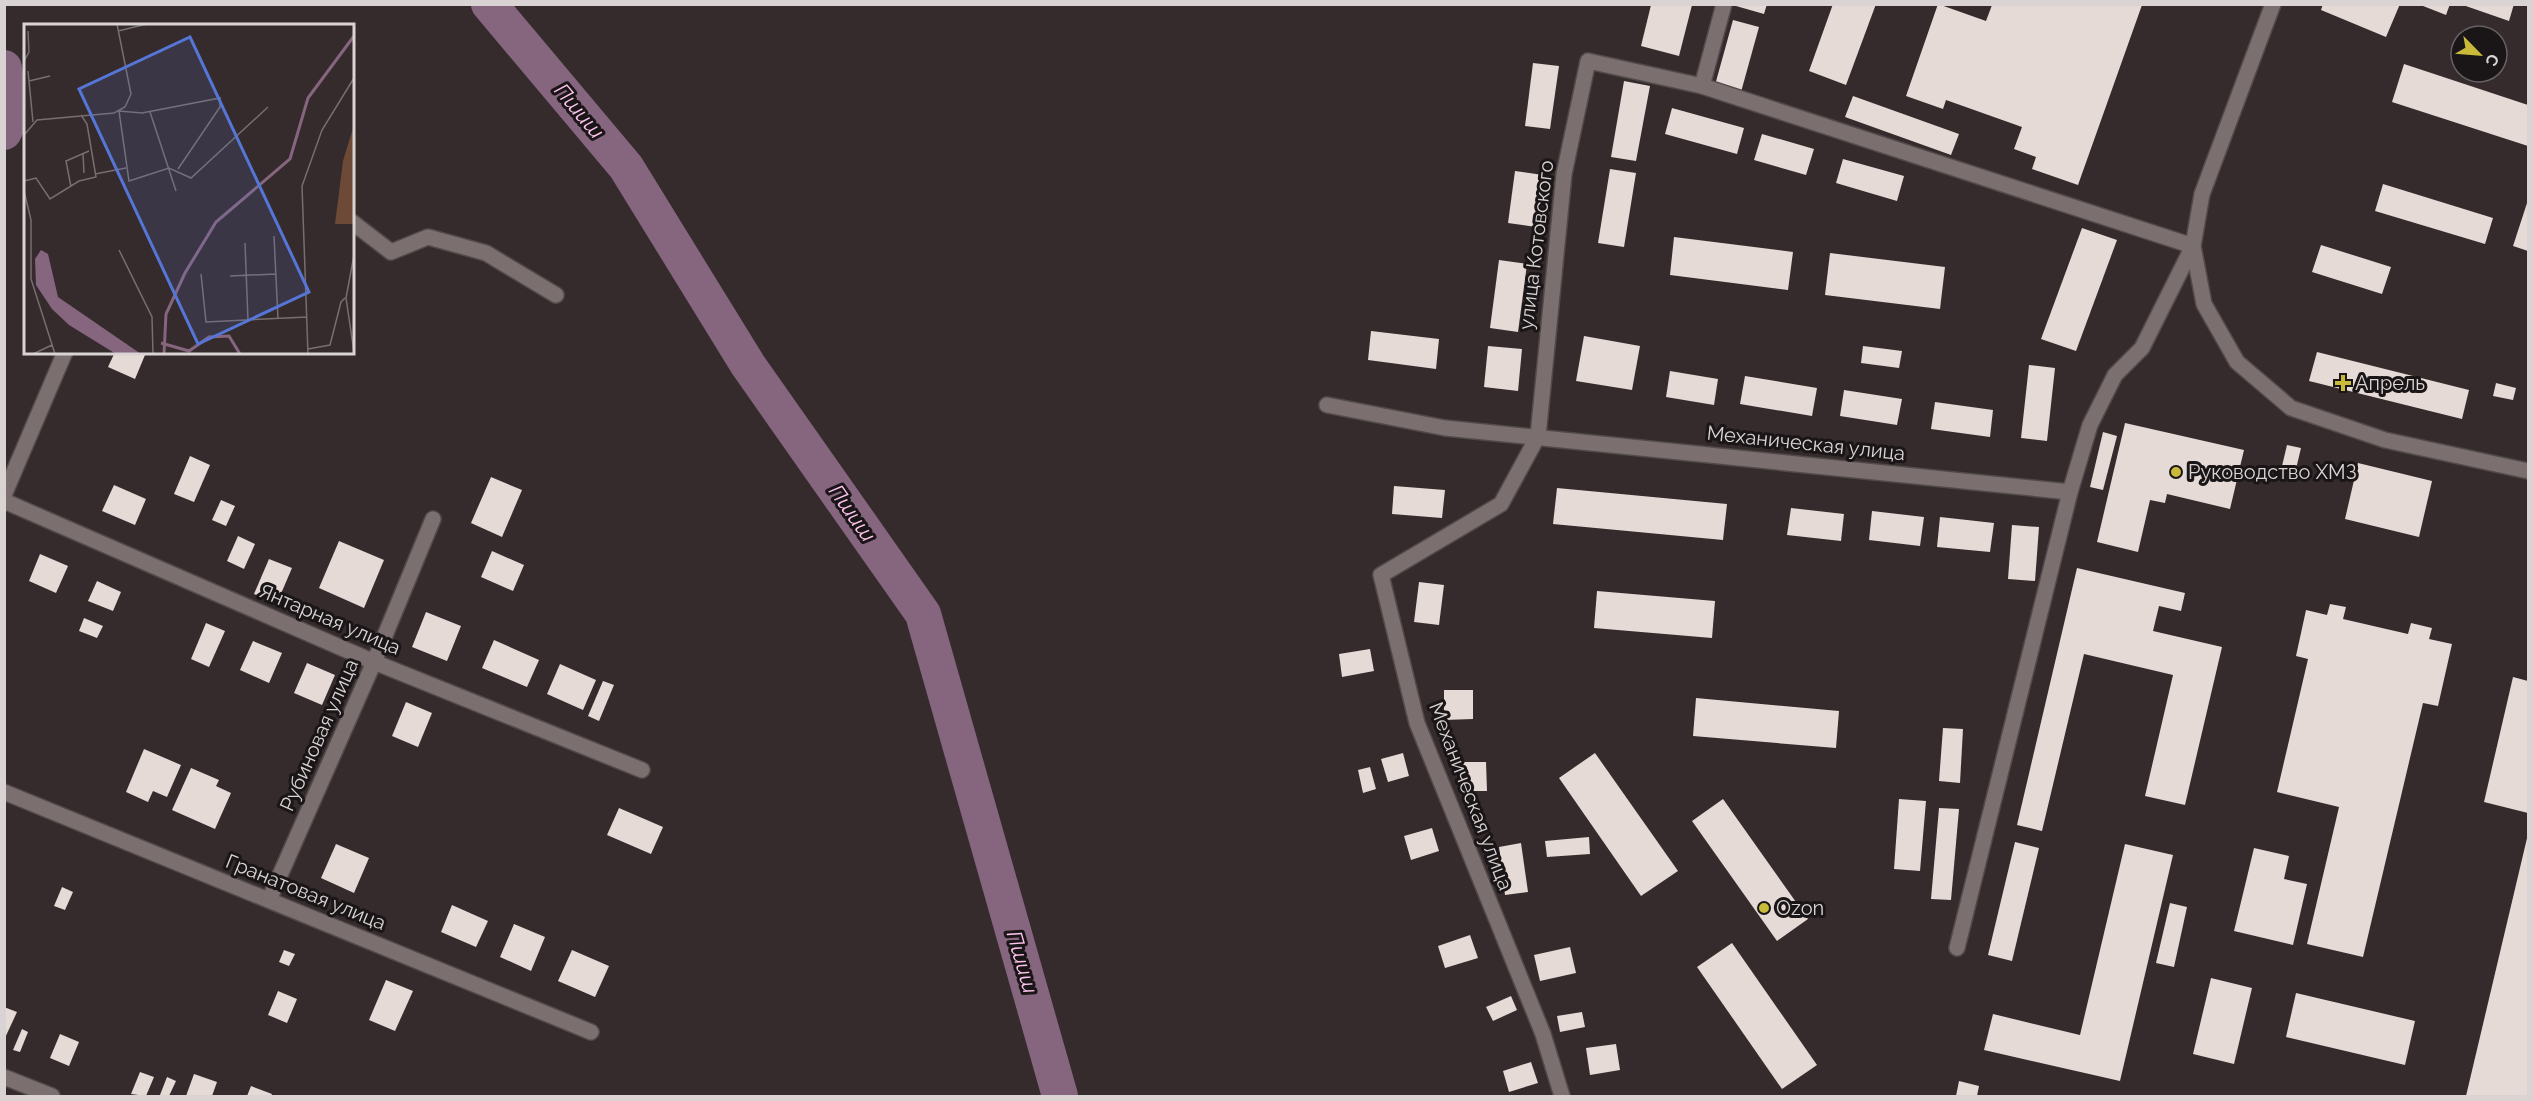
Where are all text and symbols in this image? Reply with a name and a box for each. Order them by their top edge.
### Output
inset map [24,24,354,354]
north arrow [2449,24,2509,84]
text: С [2481,51,2503,69]
water label: Пшиш [549,78,610,144]
street label: улица Котовского [1514,159,1558,331]
place label: Апрель [2355,371,2425,395]
marker: Апрель [2336,376,2350,390]
street label: Механическая улица [1706,421,1906,465]
place label: Руководство ХМЗ [2188,460,2357,484]
marker: Руководство ХМЗ [2169,465,2183,479]
water label: Пшиш [824,479,881,546]
street label: Янтарная улица [256,578,404,660]
street label: Рубиновая улица [275,655,363,815]
street label: Механическая улица [1424,699,1518,893]
street label: Гранатовая улица [222,849,390,935]
place label: Ozon [1776,896,1824,920]
marker: Ozon [1757,901,1771,915]
water label: Пшиш [1002,928,1043,996]

